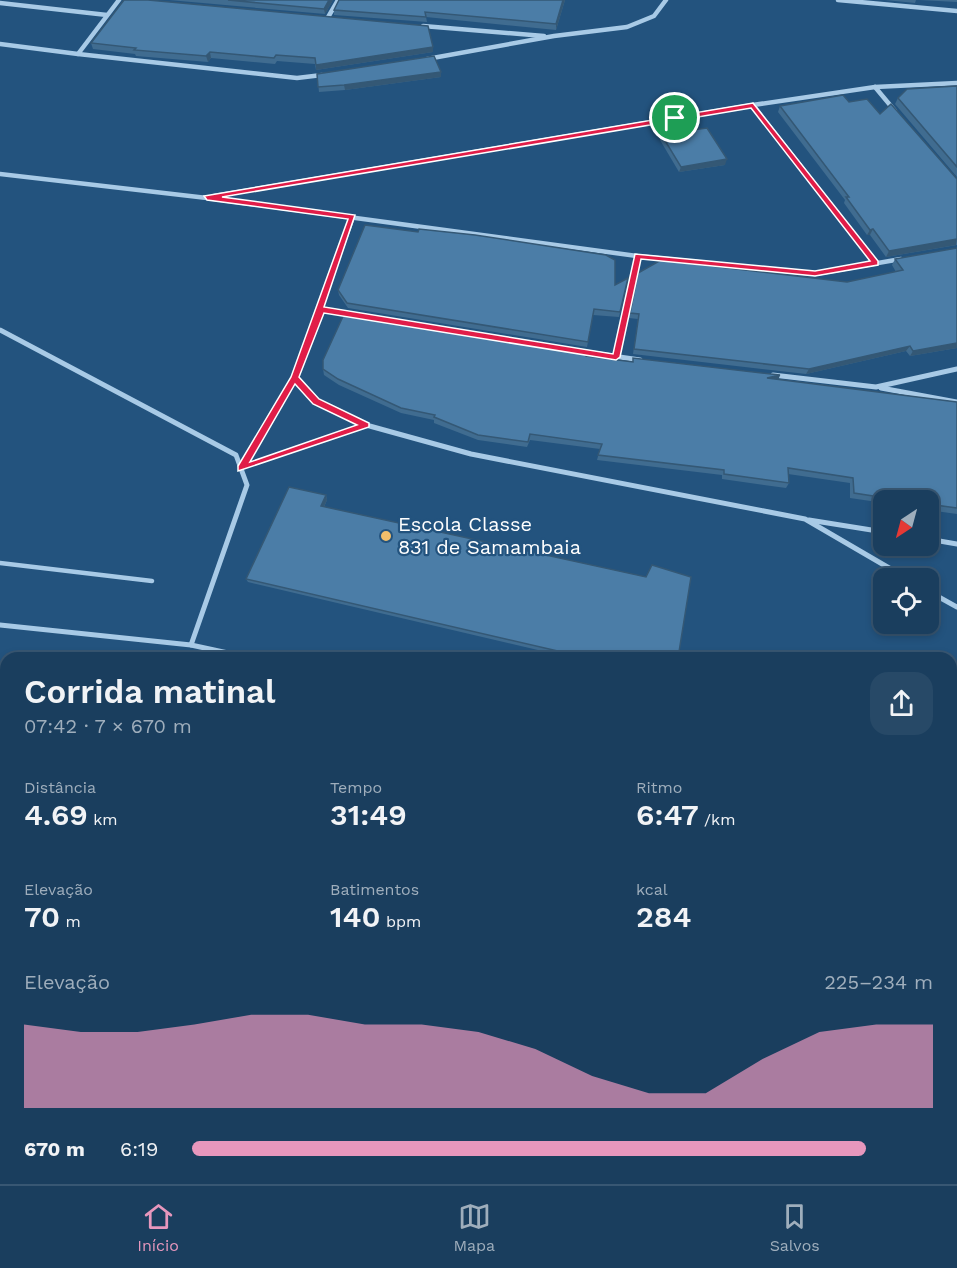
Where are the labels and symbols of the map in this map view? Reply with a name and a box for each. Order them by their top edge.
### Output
pin [649,92,700,143]
north arrow [873,490,939,556]
place label: Escola Classe 831 de Samambaia [398,512,581,559]
marker: Escola Classe 831 de Samambaia [379,529,393,543]

